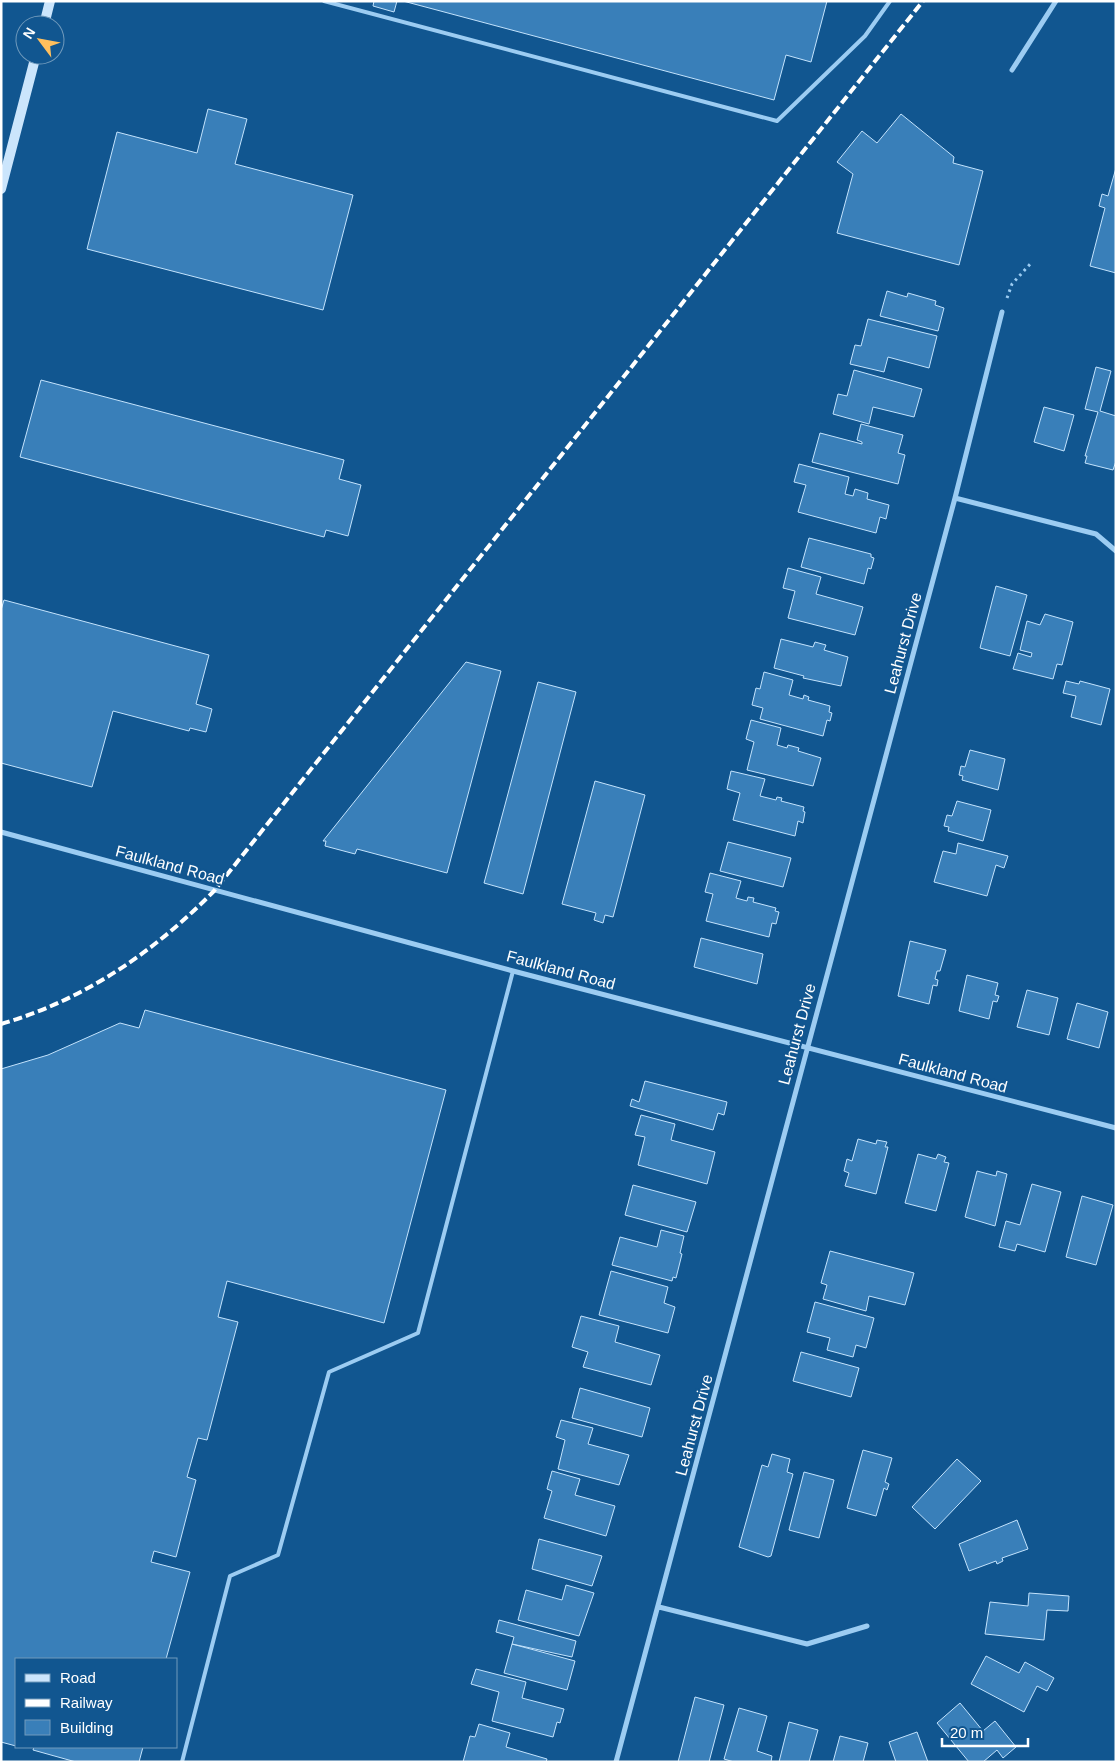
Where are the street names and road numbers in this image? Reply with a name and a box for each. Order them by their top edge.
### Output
street label: Leahurst Drive [881,590,925,695]
street label: Faulkland Road [114,842,226,888]
street label: Faulkland Road [505,947,617,993]
street label: Leahurst Drive [775,981,819,1086]
street label: Faulkland Road [897,1050,1009,1096]
street label: Leahurst Drive [672,1372,716,1477]

